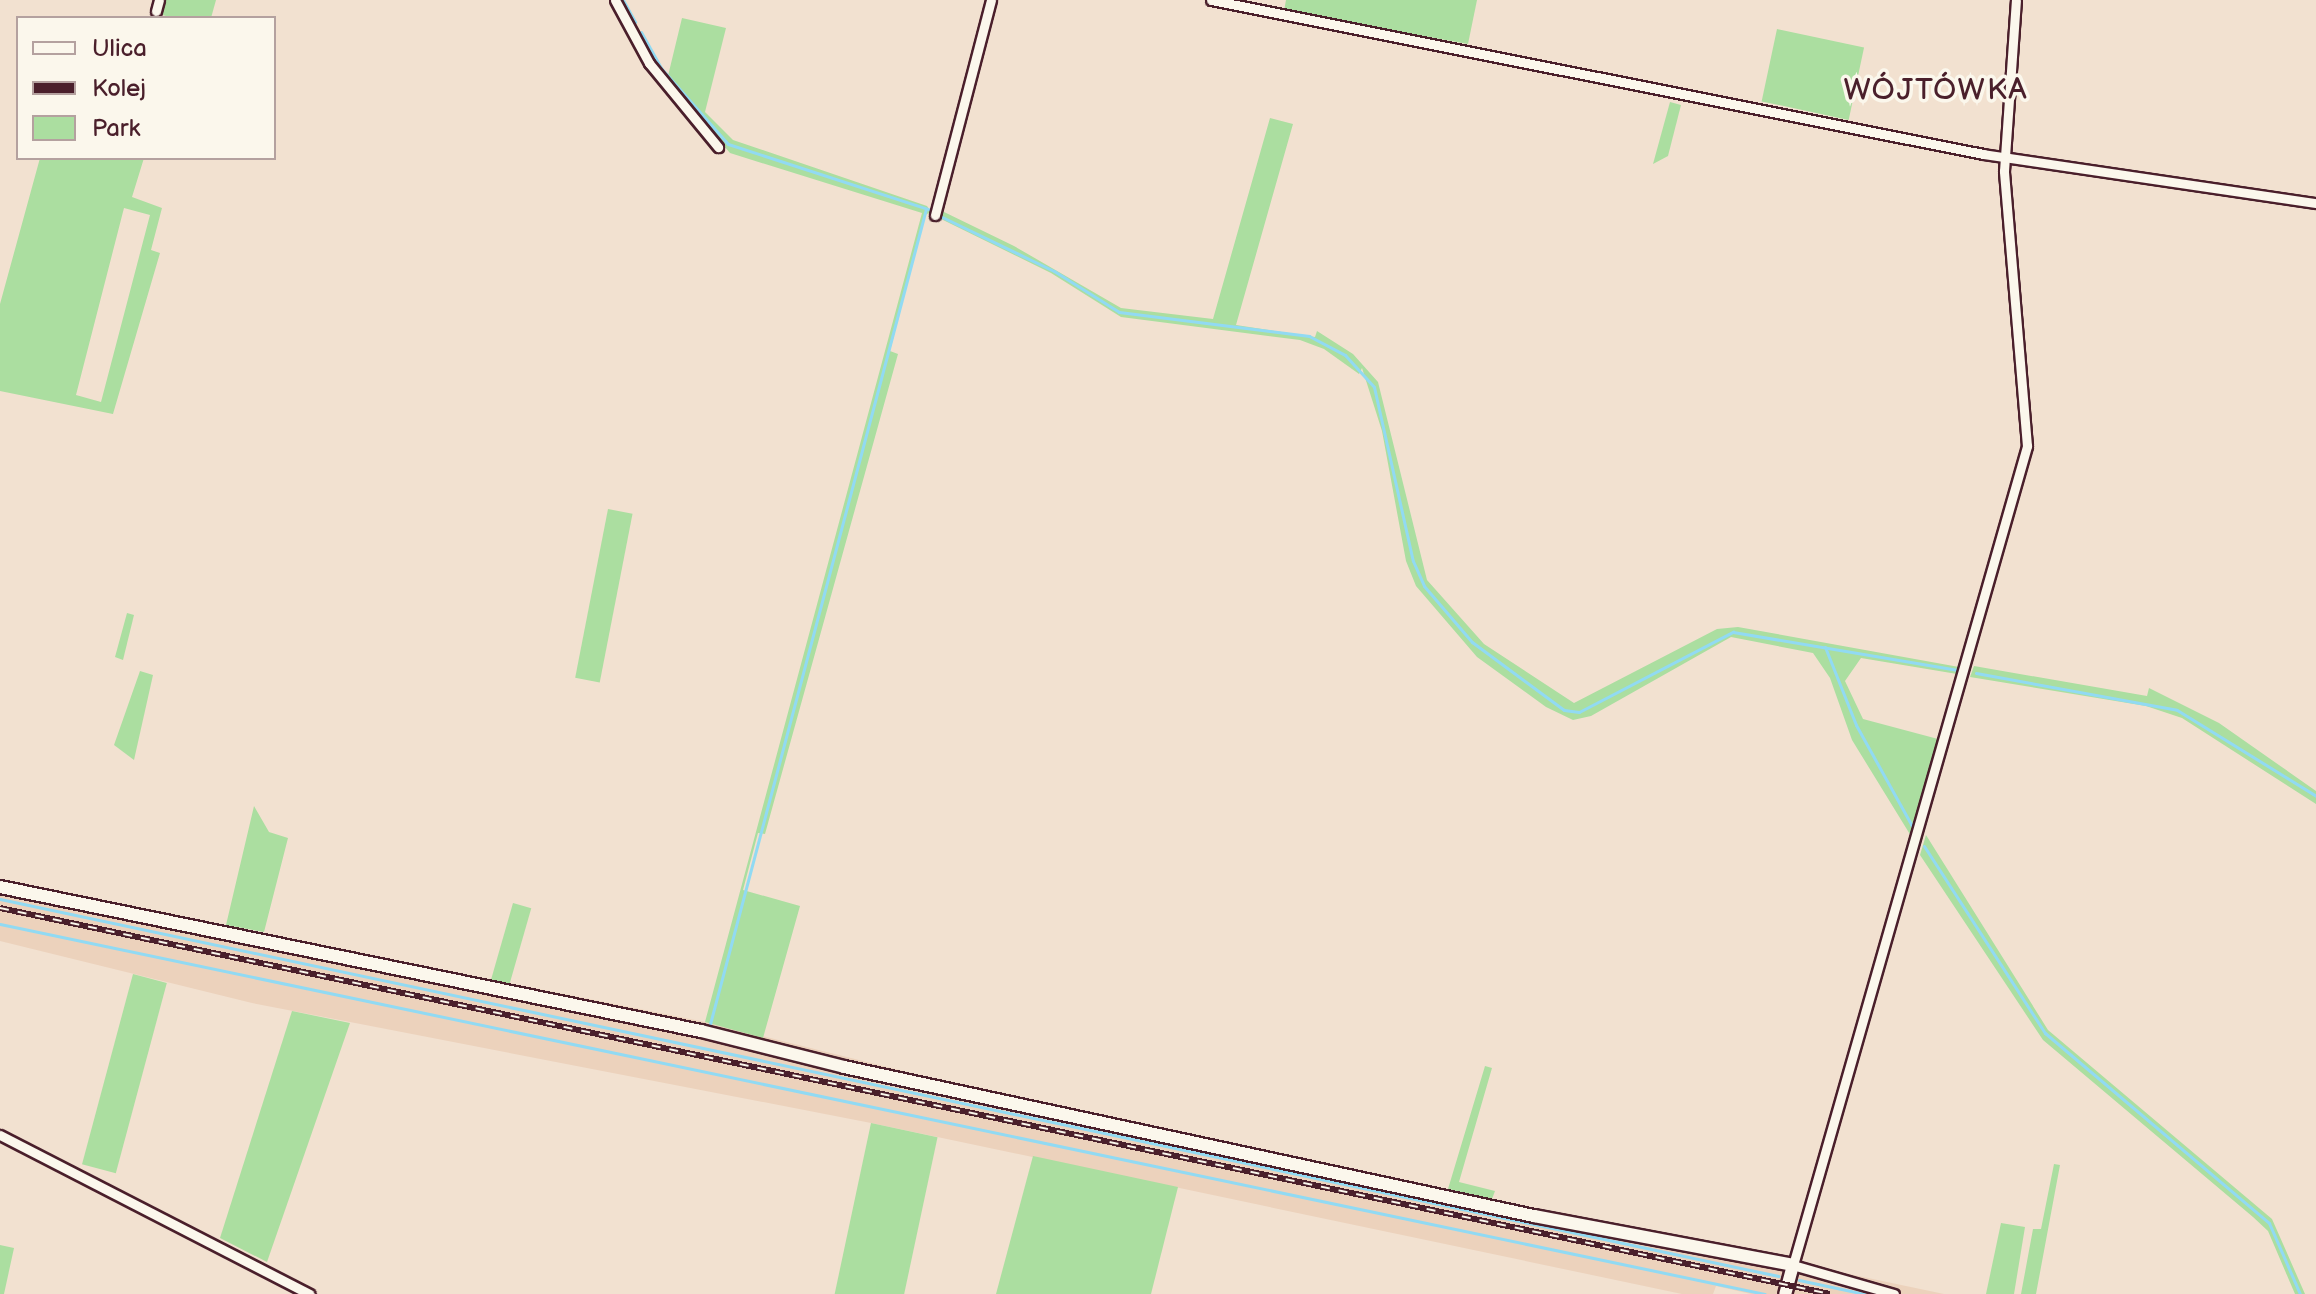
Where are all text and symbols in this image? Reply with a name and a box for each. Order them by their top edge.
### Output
legend [16,16,276,160]
text: Ulica [92,34,147,63]
district label: WÓJTÓWKA [1843,72,2029,108]
text: Kolej [92,74,146,103]
text: Park [92,114,140,143]

